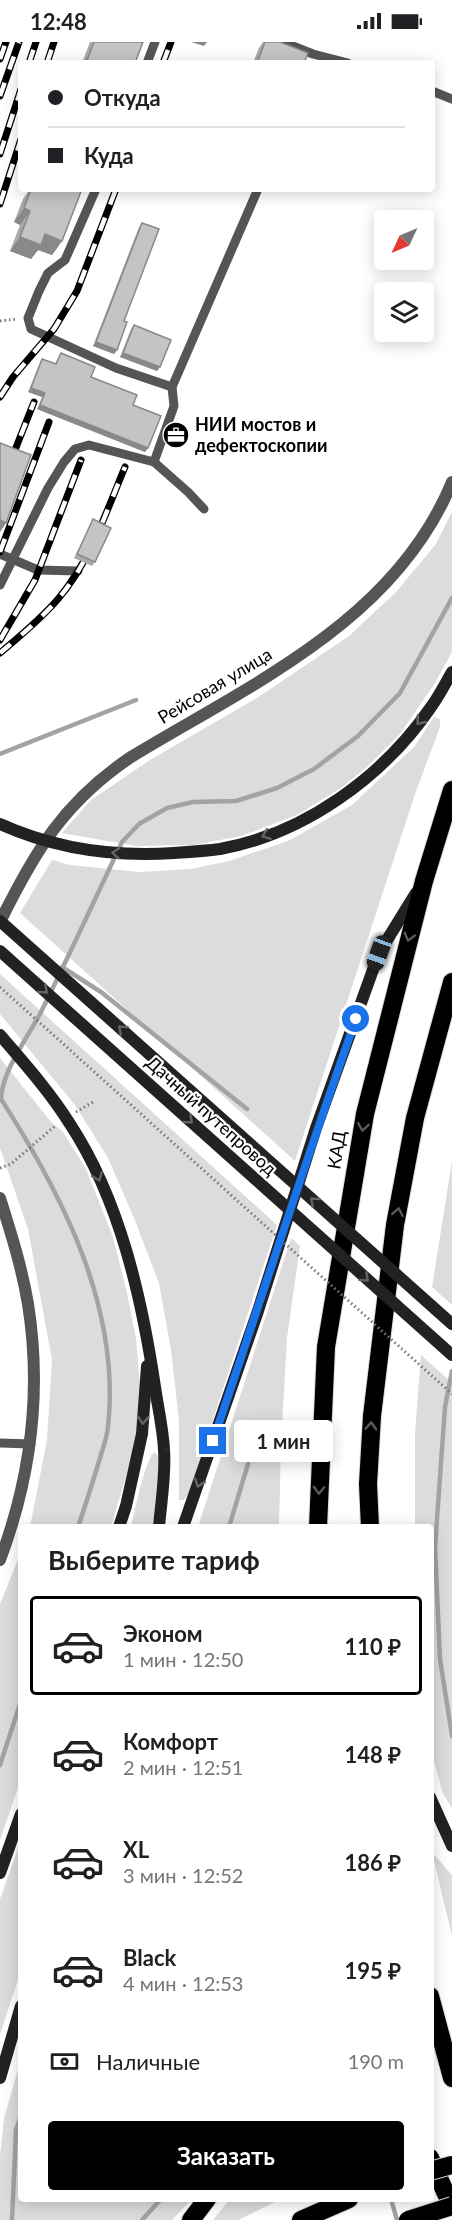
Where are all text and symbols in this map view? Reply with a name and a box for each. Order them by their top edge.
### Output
text: 12:48 [30,8,87,35]
text: Откуда [84,84,161,111]
text: Куда [84,142,134,169]
north arrow [374,210,434,270]
map controls [374,210,434,342]
button: layers [374,282,434,342]
place label: НИИ мостов и дефектоскопии [195,413,327,456]
office icon: НИИ мостов и дефектоскопии [161,420,191,450]
street label: Рейсовая улица [153,642,276,728]
one-way arrow [417,714,428,725]
one-way arrow [261,828,272,841]
one-way arrow [111,847,120,860]
one-way arrow [404,931,416,942]
car [364,933,394,973]
one-way arrow [37,983,47,994]
route start [342,1005,369,1032]
one-way arrow [118,1025,129,1036]
street label: Дачный путепровод [142,1051,282,1180]
one-way arrow [182,1113,193,1124]
one-way arrow [357,1122,369,1131]
street label: КАД [322,1129,350,1171]
one-way arrow [91,1171,103,1182]
one-way arrow [311,1197,321,1208]
one-way arrow [391,1207,404,1217]
one-way arrow [359,1271,369,1282]
one-way arrow [137,1416,150,1425]
callout: 1 мин [234,1420,333,1462]
one-way arrow [365,1421,378,1430]
route end [199,1427,226,1454]
text: 1 мин [257,1429,310,1453]
one-way arrow [193,1477,206,1487]
one-way arrow [313,1485,325,1494]
text: Выберите тариф [48,1543,260,1576]
icon: car [51,1619,105,1673]
text: Эконом [123,1620,203,1647]
text: 110 ₽ [345,1633,401,1660]
text: 1 мин · 12:50 [123,1647,243,1671]
icon: car [51,1727,105,1781]
text: Комфорт [123,1728,218,1755]
text: 148 ₽ [345,1741,401,1768]
text: 2 мин · 12:51 [123,1755,243,1779]
icon: car [51,1835,105,1889]
text: XL [123,1836,149,1863]
text: 186 ₽ [345,1849,401,1876]
text: 3 мин · 12:52 [123,1863,243,1887]
icon: car [51,1943,105,1997]
text: Black [123,1944,176,1971]
text: 195 ₽ [345,1957,401,1984]
text: 4 мин · 12:53 [123,1971,243,1995]
icon: cash [48,2045,81,2078]
text: Наличные [96,2048,200,2075]
text: 190 m [348,2049,404,2073]
button: Заказать [48,2121,404,2190]

